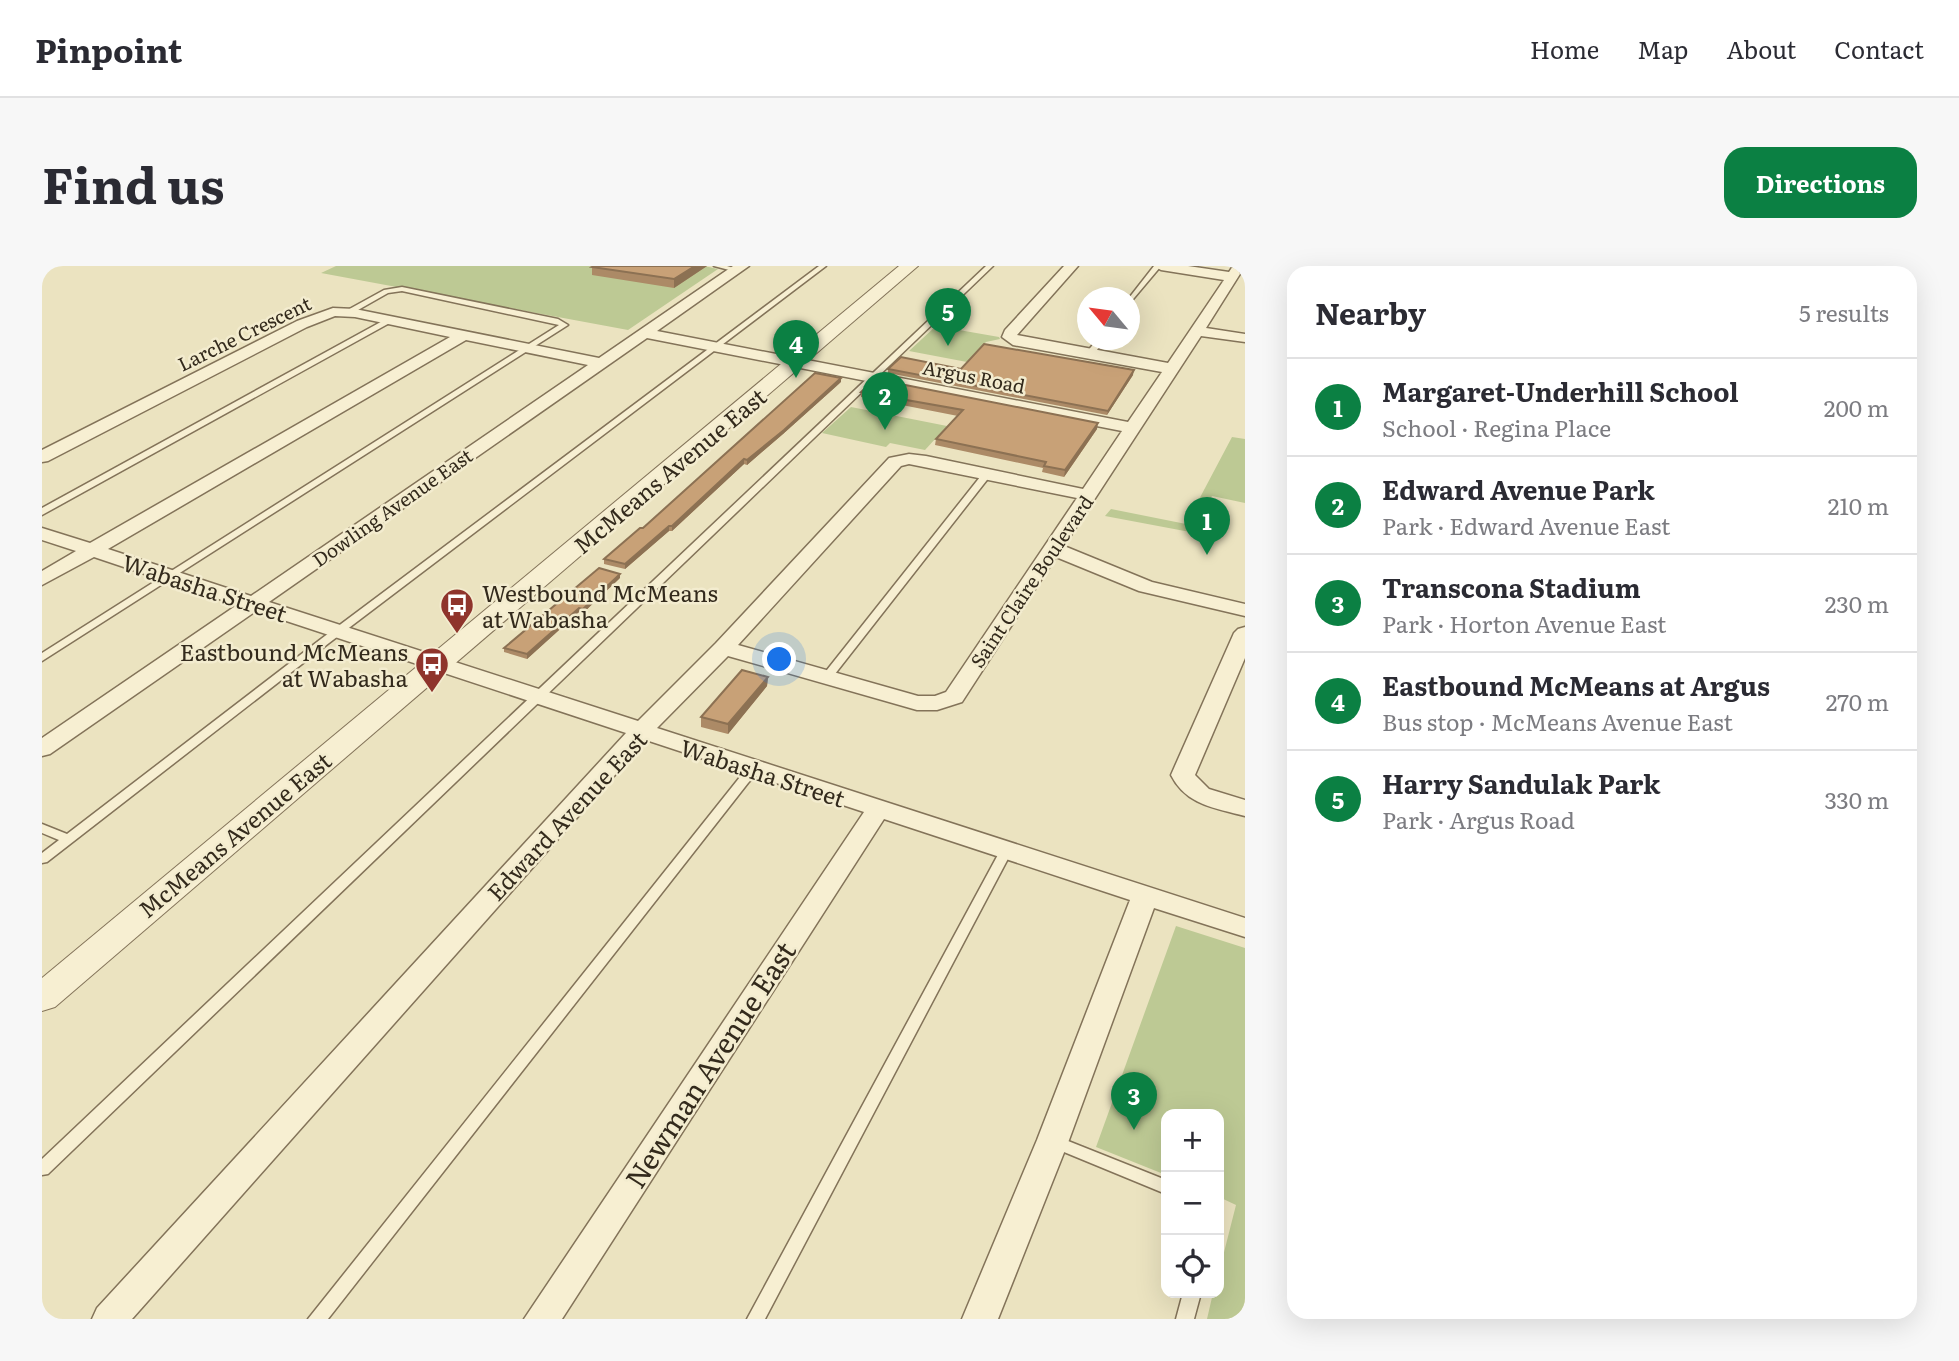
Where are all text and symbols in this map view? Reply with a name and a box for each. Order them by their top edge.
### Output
text: Pinpoint [35,24,182,73]
text: Home [1530,31,1599,66]
text: Map [1637,31,1688,66]
text: About [1726,31,1796,66]
text: Contact [1834,31,1924,66]
text: Find us [42,146,225,219]
button: Directions [1724,147,1917,218]
north arrow [1077,287,1140,350]
street label: Larche Crescent [173,288,316,377]
pin: 5 [925,288,971,346]
text: Nearby [1315,290,1426,334]
text: 5 results [1799,295,1889,329]
pin: 4 [773,320,819,378]
street label: Argus Road [920,352,1028,400]
text: Margaret-Underhill School [1382,371,1739,410]
pin: 2 [862,372,908,430]
street label: McMeans Avenue East [565,379,773,561]
text: 1 [1333,390,1343,424]
text: 200 m [1824,390,1889,424]
text: School · Regina Place [1382,410,1611,444]
street label: Dowling Avenue East [306,441,478,573]
text: Edward Avenue Park [1382,469,1655,508]
text: 2 [1332,488,1344,522]
text: 210 m [1828,488,1889,522]
street label: Saint Claire Boulevard [963,489,1099,673]
pin: 1 [1184,497,1230,555]
text: Park · Edward Avenue East [1382,508,1670,542]
street label: Wabasha Street [118,544,292,630]
text: Transcona Stadium [1382,567,1641,606]
place label: Westbound McMeans at Wabasha [482,575,718,635]
bus stop icon: Westbound McMeans at Wabasha [438,586,476,635]
text: 3 [1332,586,1344,620]
text: 230 m [1825,586,1889,620]
text: Park · Horton Avenue East [1382,606,1666,640]
place label: Eastbound McMeans at Wabasha [180,634,409,694]
your location [762,642,796,676]
bus stop icon: Eastbound McMeans at Wabasha [413,645,451,694]
text: Eastbound McMeans at Argus [1382,665,1770,704]
text: 4 [1331,684,1345,718]
text: 270 m [1826,684,1889,718]
text: Bus stop · McMeans Avenue East [1382,704,1733,738]
street label: Edward Avenue East [478,722,654,907]
street label: Wabasha Street [676,729,850,815]
street label: McMeans Avenue East [130,743,338,925]
text: Harry Sandulak Park [1382,763,1661,802]
text: 5 [1332,782,1344,816]
text: 330 m [1825,782,1889,816]
text: Park · Argus Road [1382,802,1575,836]
street label: Newman Avenue East [613,932,805,1196]
pin: 3 [1111,1072,1157,1130]
map controls [1161,1109,1224,1298]
button: + [1161,1109,1224,1172]
button: − [1161,1172,1224,1235]
button: locate [1161,1235,1224,1298]

